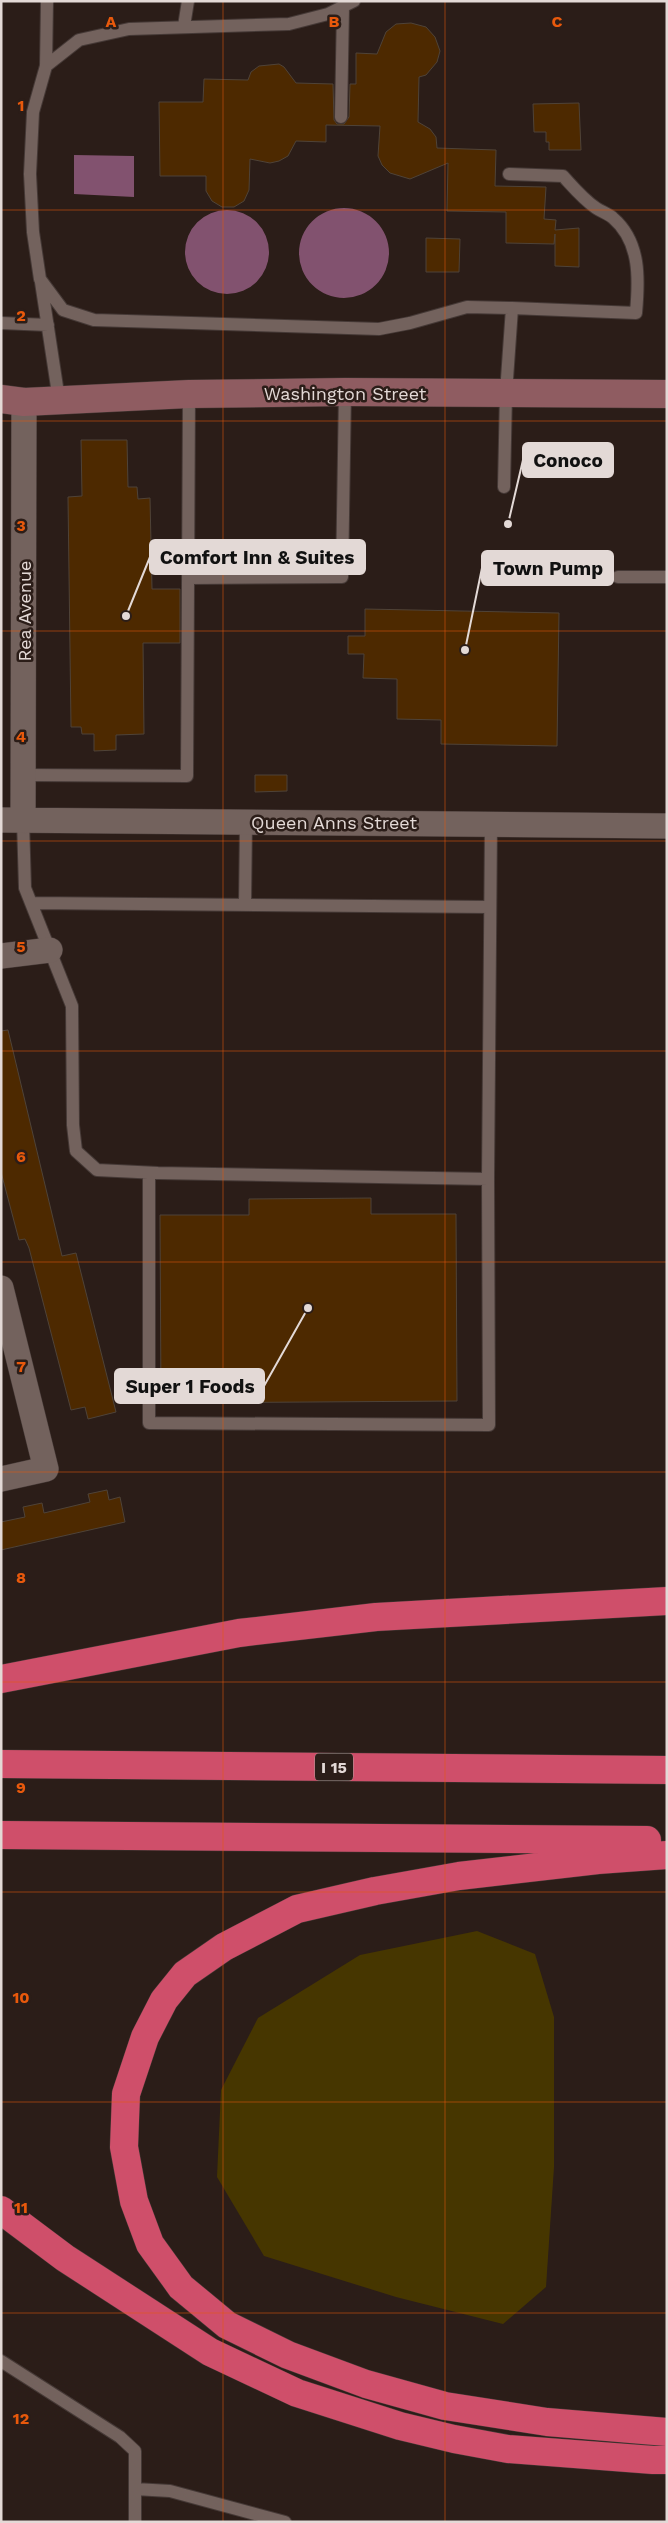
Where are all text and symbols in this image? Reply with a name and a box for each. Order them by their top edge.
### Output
text: A [106,12,117,31]
text: B [329,12,340,31]
text: C [552,12,563,31]
text: 1 [18,96,24,115]
text: 2 [16,306,26,325]
street label: Washington Street [264,383,427,404]
callout: Conoco [523,443,613,477]
text: Conoco [533,449,603,472]
text: 3 [16,516,26,535]
callout: Comfort Inn & Suites [150,540,365,574]
text: Comfort Inn & Suites [160,546,354,569]
callout: Town Pump [482,551,613,585]
text: Town Pump [493,557,603,580]
street label: Rea Avenue [14,561,35,661]
text: 4 [16,727,26,746]
street label: Queen Anns Street [251,812,417,833]
text: 5 [16,937,26,956]
text: 6 [16,1147,26,1166]
text: 7 [16,1357,26,1376]
callout: Super 1 Foods [115,1369,264,1403]
text: Super 1 Foods [125,1375,255,1398]
text: 8 [16,1568,26,1587]
road number: I 15 [315,1754,353,1780]
text: 9 [16,1778,26,1797]
text: 10 [12,1988,30,2007]
text: 11 [14,2198,28,2217]
text: 12 [13,2409,29,2428]

